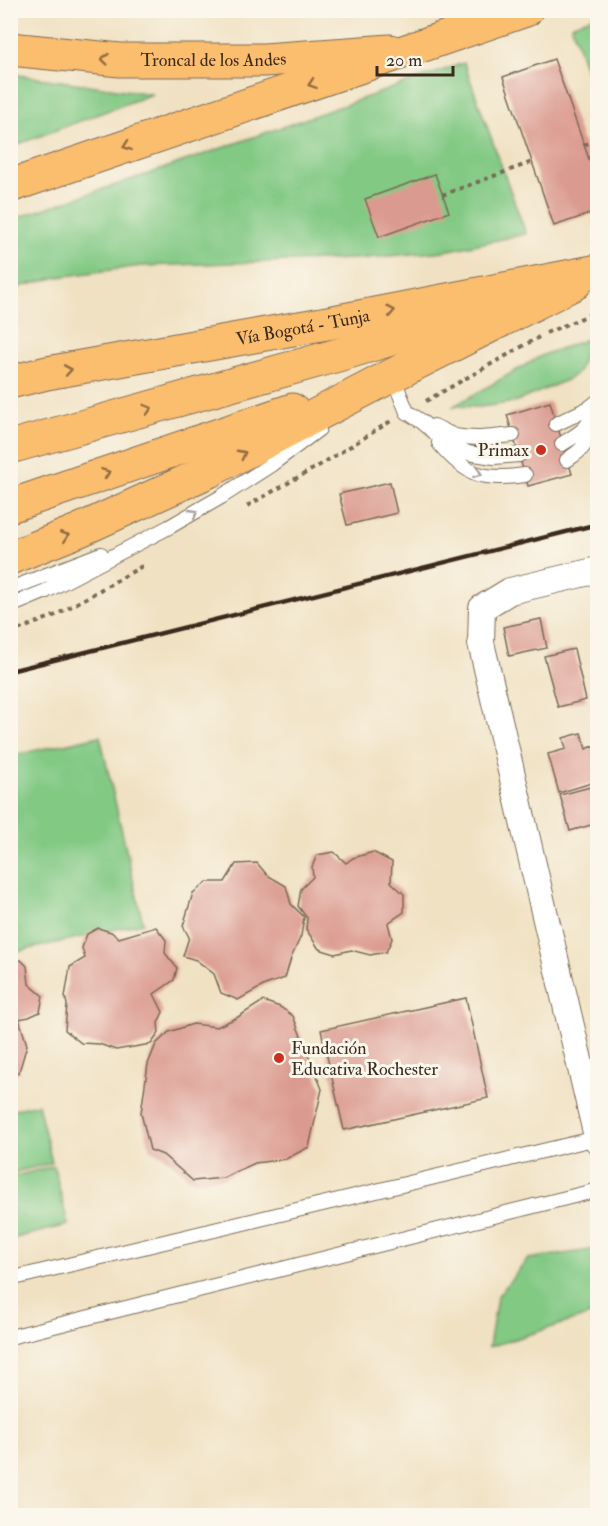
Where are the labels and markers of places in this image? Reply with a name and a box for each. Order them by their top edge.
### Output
place label: Primax [478,439,529,462]
marker: Primax [534,443,548,457]
place label: Fundación Educativa Rochester [291,1037,438,1081]
marker: Fundación Educativa Rochester [272,1051,286,1065]

